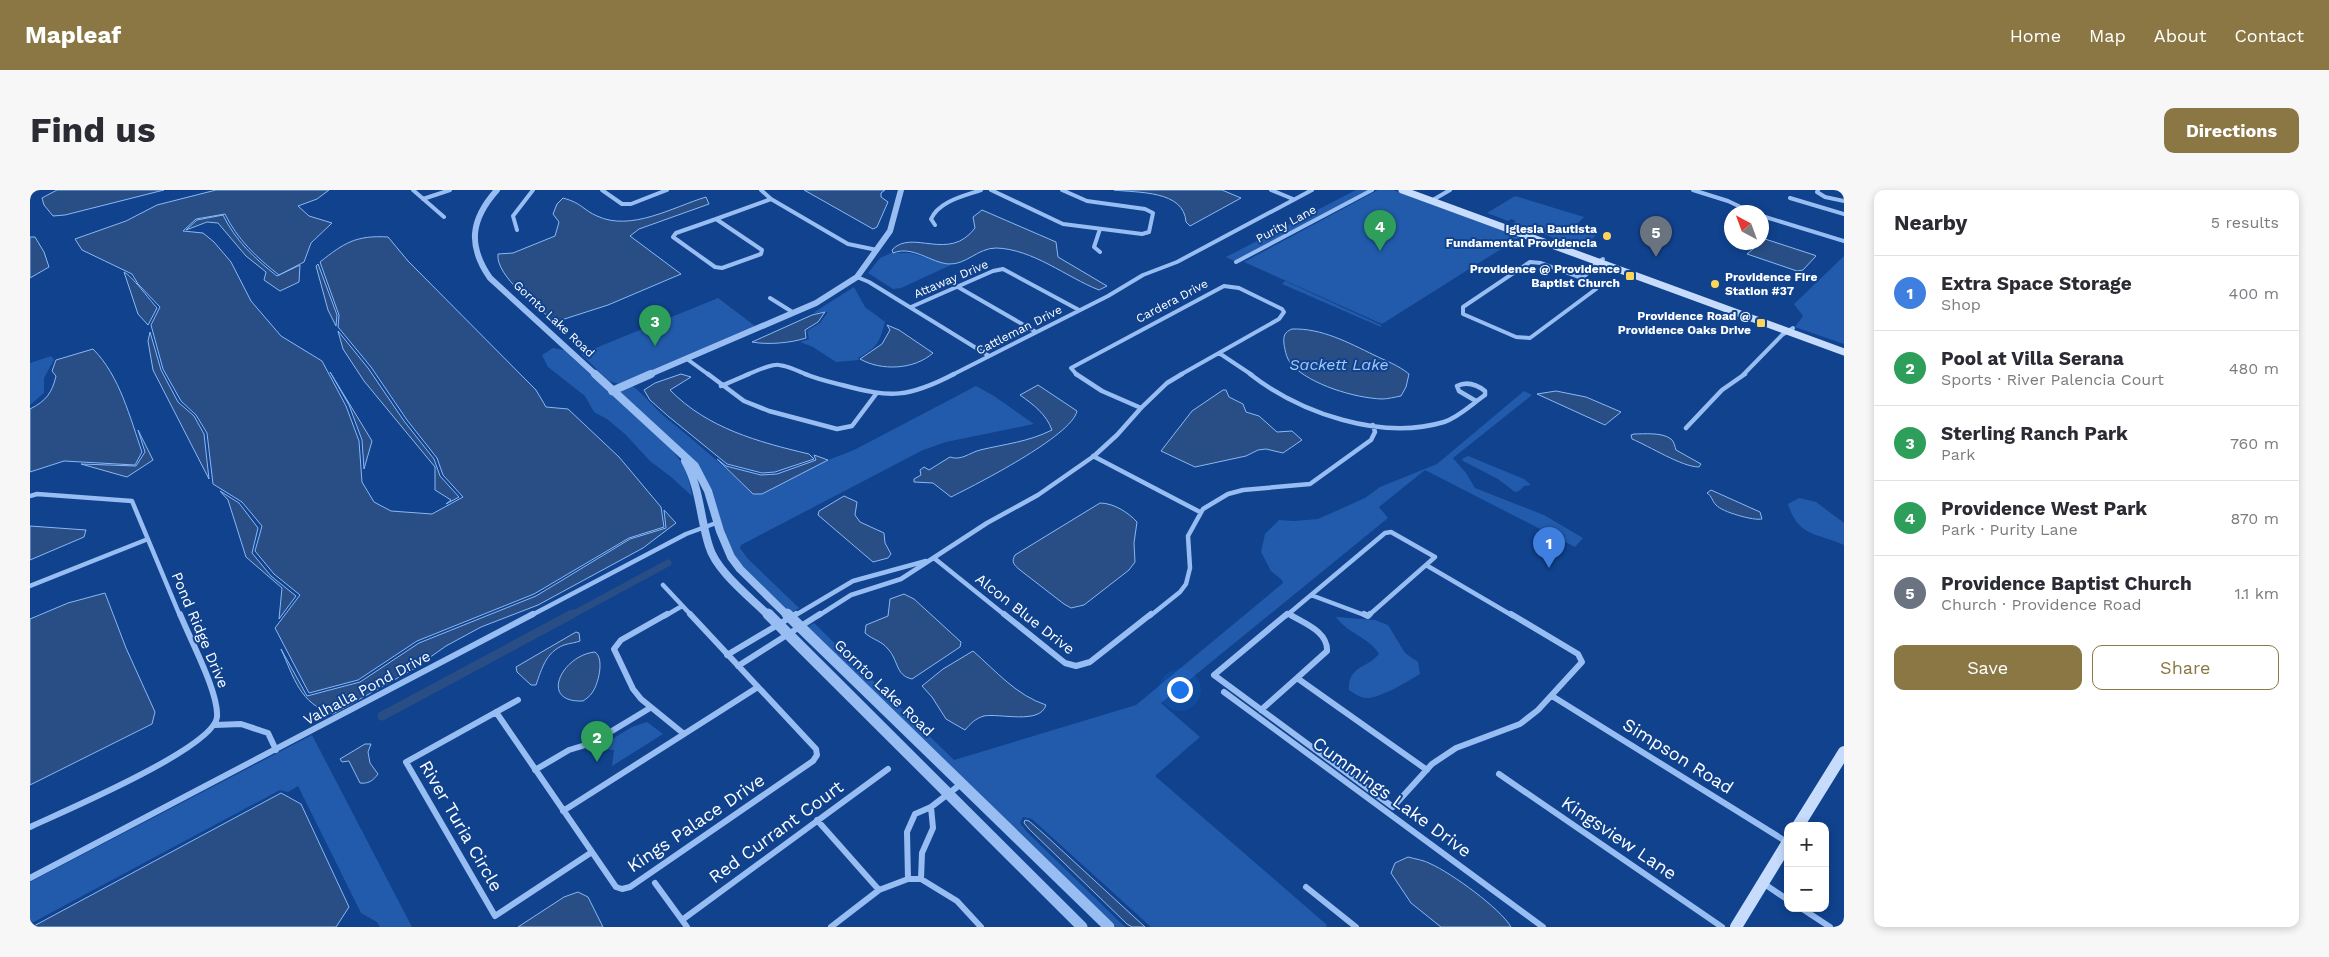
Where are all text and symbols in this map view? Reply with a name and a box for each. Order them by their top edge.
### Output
text: Mapleaf [25,21,121,49]
text: Home [2010,25,2061,46]
text: Map [2089,25,2126,46]
text: About [2154,25,2206,46]
text: Contact [2234,25,2304,46]
button: Directions [2164,108,2299,153]
text: Find us [30,109,156,151]
street label: Purity Lane [1254,202,1319,246]
north arrow [1724,205,1769,250]
pin: 4 [1364,210,1396,251]
text: Nearby [1894,210,1967,235]
text: 5 results [2211,213,2279,232]
pin: 5 [1640,216,1672,257]
place label: Iglesia Bautista Fundamental Providencia [1446,222,1597,250]
marker: Iglesia Bautista Fundamental Providencia [1601,230,1613,242]
street label: Attaway Drive [912,257,990,301]
place label: Providence @ Providence Baptist Church [1470,262,1620,290]
marker: Providence @ Providence Baptist Church [1624,270,1636,282]
place label: Providence Fire Station #37 [1725,270,1817,298]
text: Extra Space Storage [1941,272,2132,295]
street label: Cardera Drive [1134,276,1210,326]
street label: Gornto Lake Road [511,278,597,360]
marker: Providence Fire Station #37 [1709,278,1721,290]
text: 1 [1907,284,1913,303]
text: 400 m [2229,284,2279,303]
text: Shop [1941,295,1981,314]
street label: Cattleman Drive [974,302,1064,358]
pin: 3 [639,305,671,346]
place label: Providence Road @ Providence Oaks Drive [1618,309,1751,337]
marker: Providence Road @ Providence Oaks Drive [1755,317,1767,329]
text: Pool at Villa Serana [1941,347,2124,370]
water label: Sackett Lake [1289,355,1389,374]
text: 2 [1905,359,1915,378]
text: 480 m [2229,359,2279,378]
text: Sports · River Palencia Court [1941,370,2164,389]
text: Sterling Ranch Park [1941,422,2128,445]
text: 3 [1905,434,1915,453]
text: 760 m [2230,434,2279,453]
text: Park [1941,445,1975,464]
text: Providence West Park [1941,497,2147,520]
text: 4 [1905,509,1915,528]
text: 870 m [2230,509,2279,528]
text: Park · Purity Lane [1941,520,2078,539]
pin: 1 [1533,527,1565,568]
street label: Pond Ridge Drive [167,569,233,691]
street label: Alcon Blue Drive [972,570,1078,658]
text: Providence Baptist Church [1941,572,2192,595]
text: 5 [1905,584,1915,603]
text: 1.1 km [2234,584,2279,603]
text: Church · Providence Road [1941,595,2142,614]
street label: Gornto Lake Road [830,636,938,740]
button: Save [1894,645,2082,690]
button: Share [2092,645,2279,690]
street label: Valhalla Pond Drive [300,647,434,729]
your location [1167,677,1193,703]
street label: Simpson Road [1619,713,1737,798]
pin: 2 [581,721,613,762]
street label: Cummings Lake Drive [1309,732,1476,861]
street label: River Turia Circle [415,756,508,895]
street label: Kings Palace Drive [623,769,768,876]
street label: Red Currant Court [704,776,847,887]
street label: Kingsview Lane [1558,791,1681,884]
map controls [1784,822,1829,912]
button: + [1784,822,1829,867]
button: − [1784,867,1829,912]

